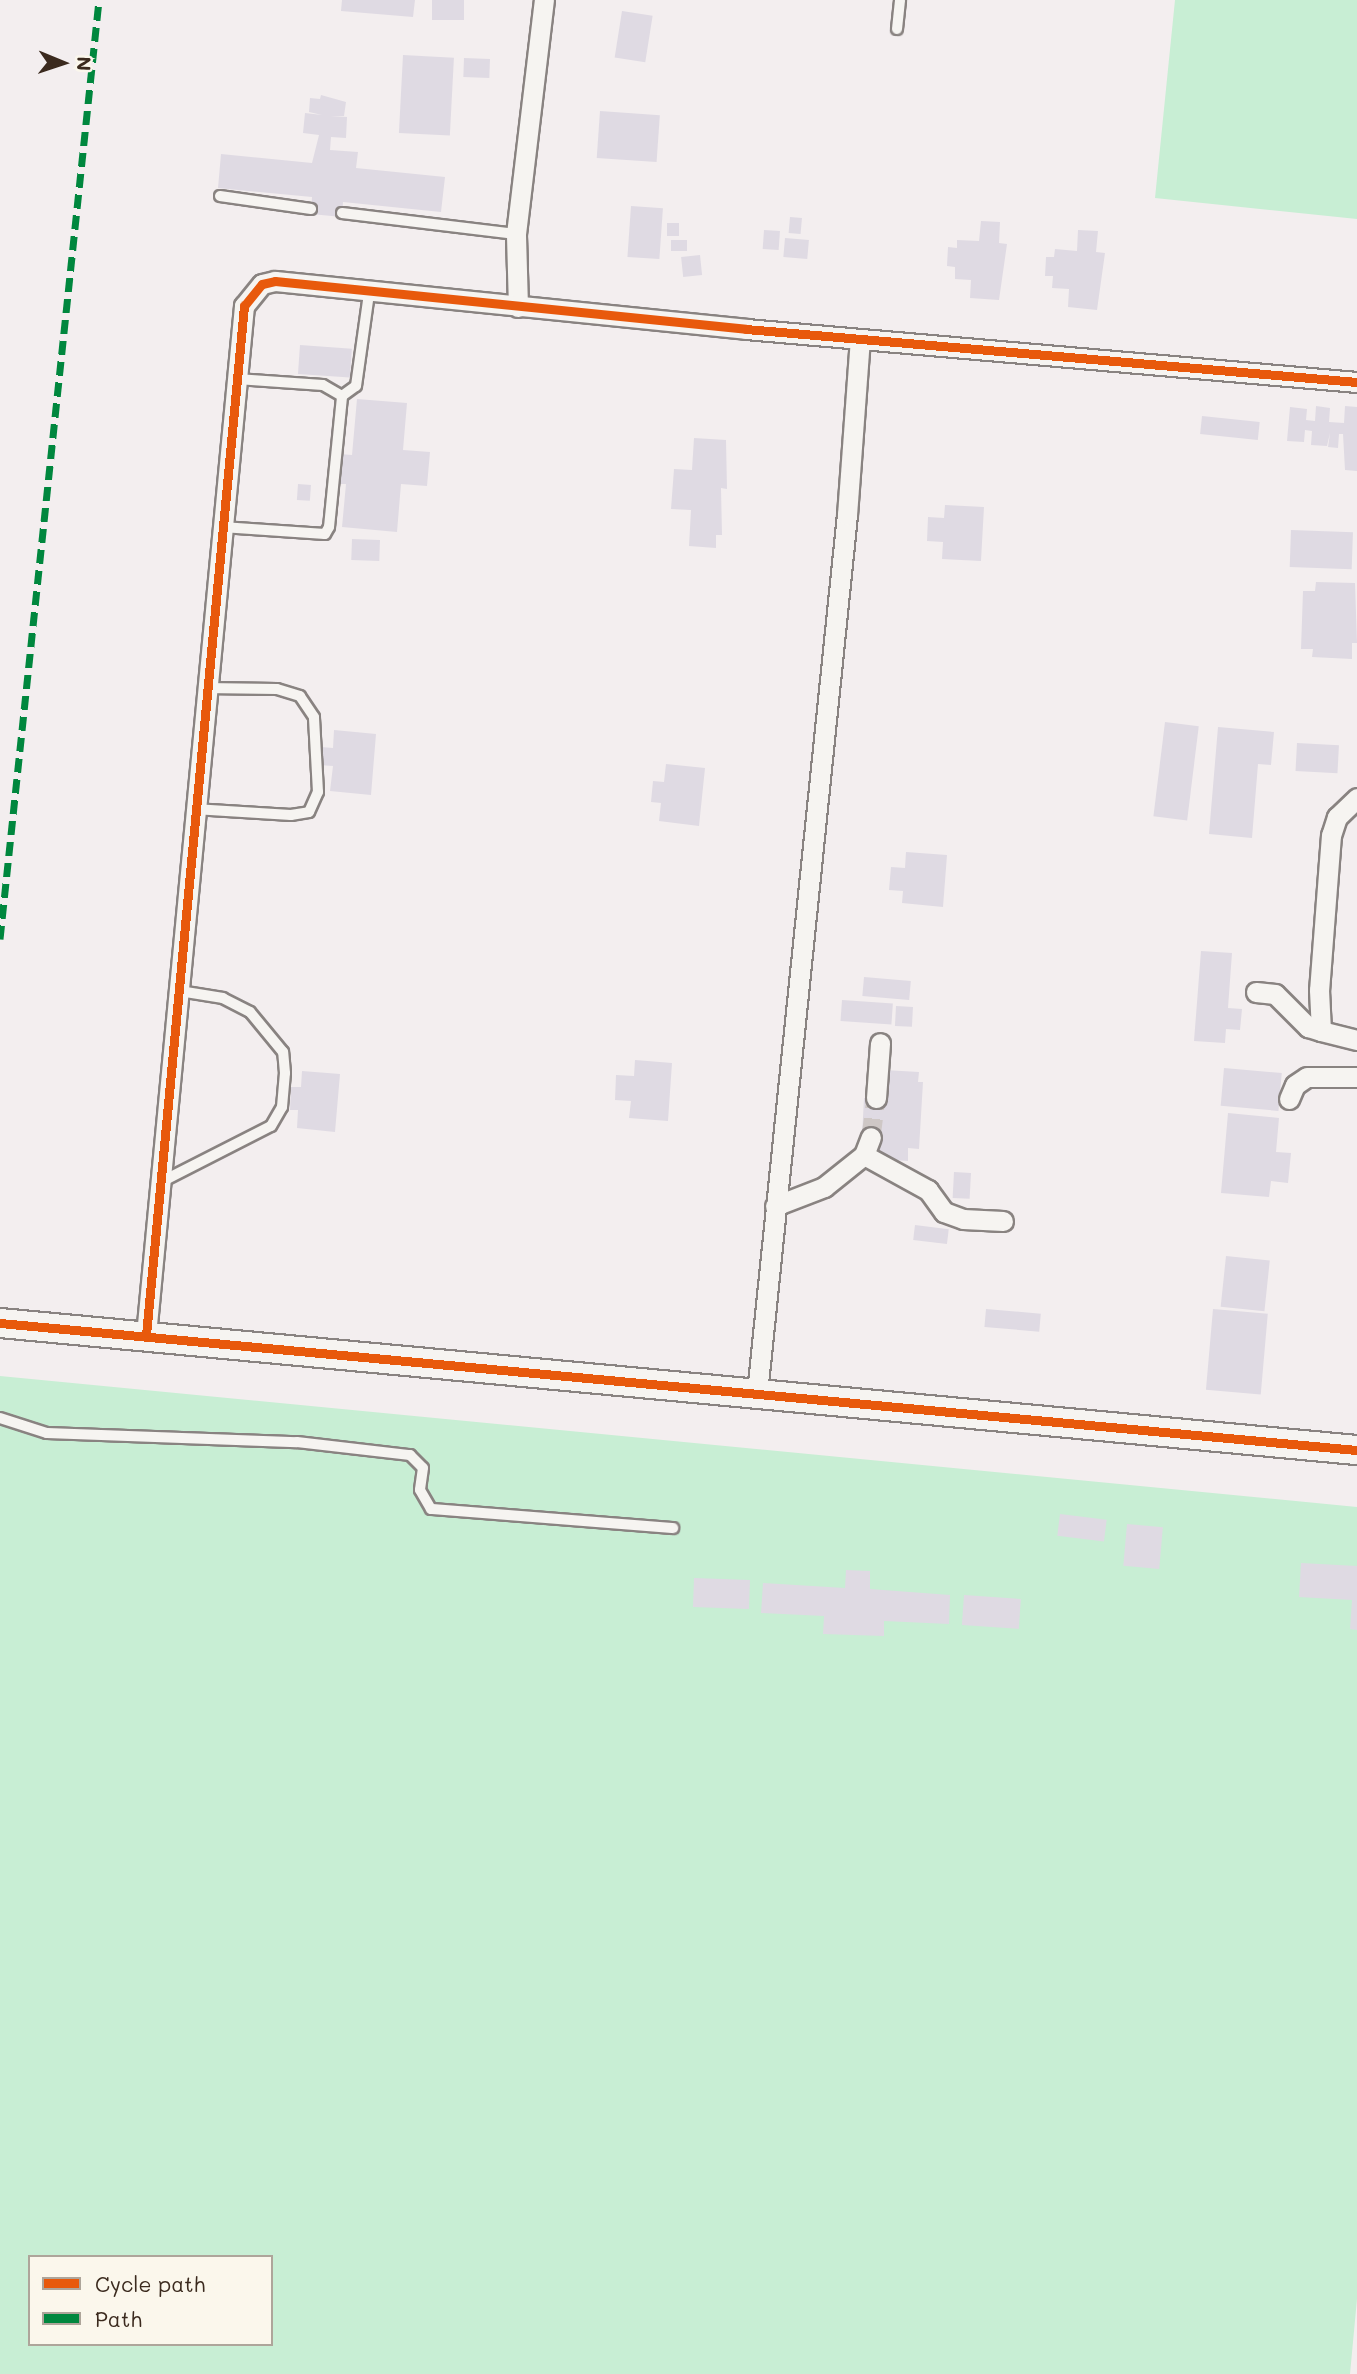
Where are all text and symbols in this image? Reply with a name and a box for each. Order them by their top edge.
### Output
north arrow [28,28,98,98]
text: N [72,56,97,71]
legend [28,2255,273,2346]
text: Cycle path [95,2270,205,2297]
text: Path [95,2305,142,2332]

